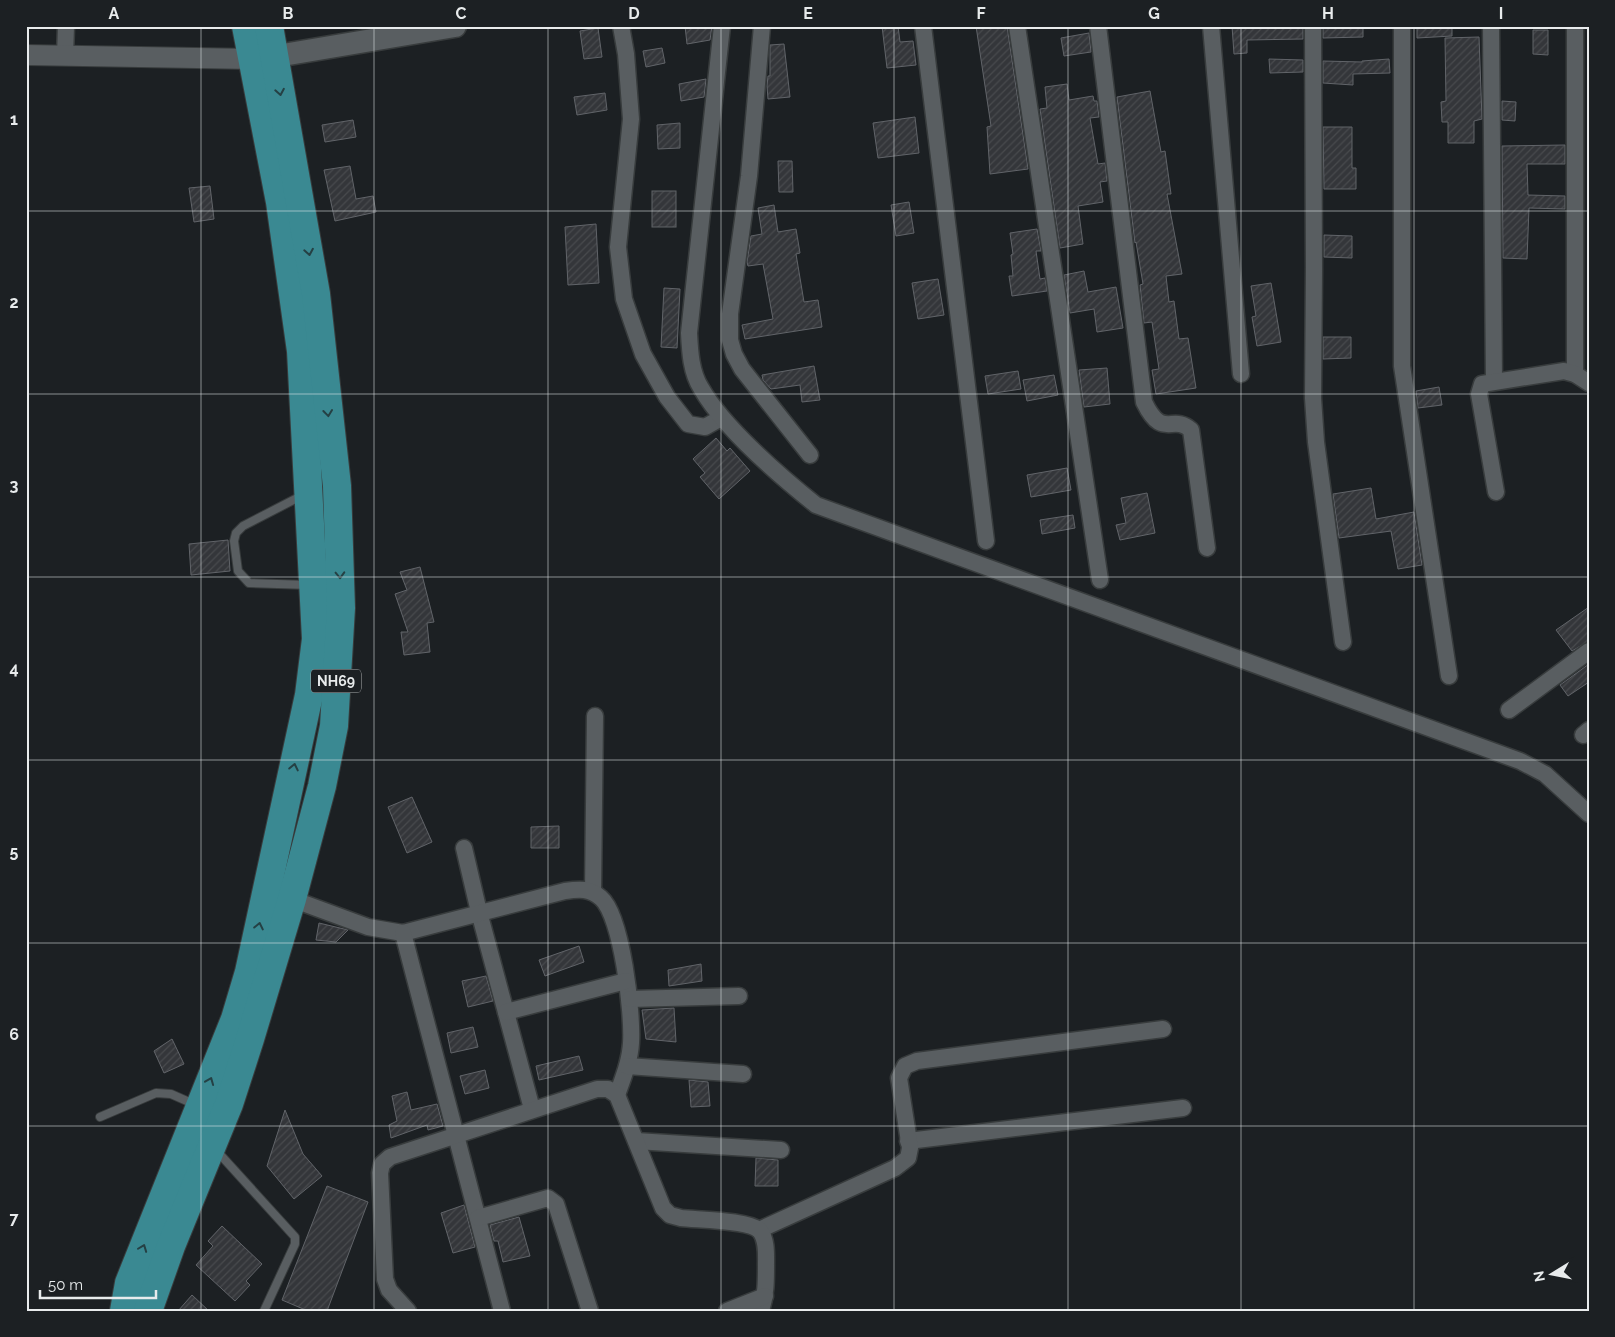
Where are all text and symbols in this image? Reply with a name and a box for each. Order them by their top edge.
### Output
text: A [109,4,120,23]
text: B [283,4,294,23]
text: C [456,4,467,23]
text: D [628,4,640,23]
text: E [803,4,813,23]
text: F [976,4,986,23]
text: G [1148,4,1160,23]
text: H [1322,4,1334,23]
text: I [1499,4,1503,23]
one-way arrow [275,87,285,96]
text: 1 [10,110,18,129]
one-way arrow [303,247,313,256]
text: 2 [9,293,19,312]
one-way arrow [322,409,333,417]
text: 3 [10,476,19,495]
one-way arrow [335,571,345,579]
text: 4 [9,659,19,678]
road number: NH69 [311,669,361,692]
one-way arrow [288,763,298,772]
text: 5 [10,842,19,861]
one-way arrow [253,922,264,931]
text: 6 [9,1025,19,1044]
one-way arrow [204,1077,215,1086]
text: 7 [10,1209,19,1228]
one-way arrow [137,1244,147,1252]
north arrow [1528,1250,1578,1300]
scale bar [40,1267,156,1299]
text: N [1530,1270,1548,1283]
text: 50 m [48,1276,83,1294]

